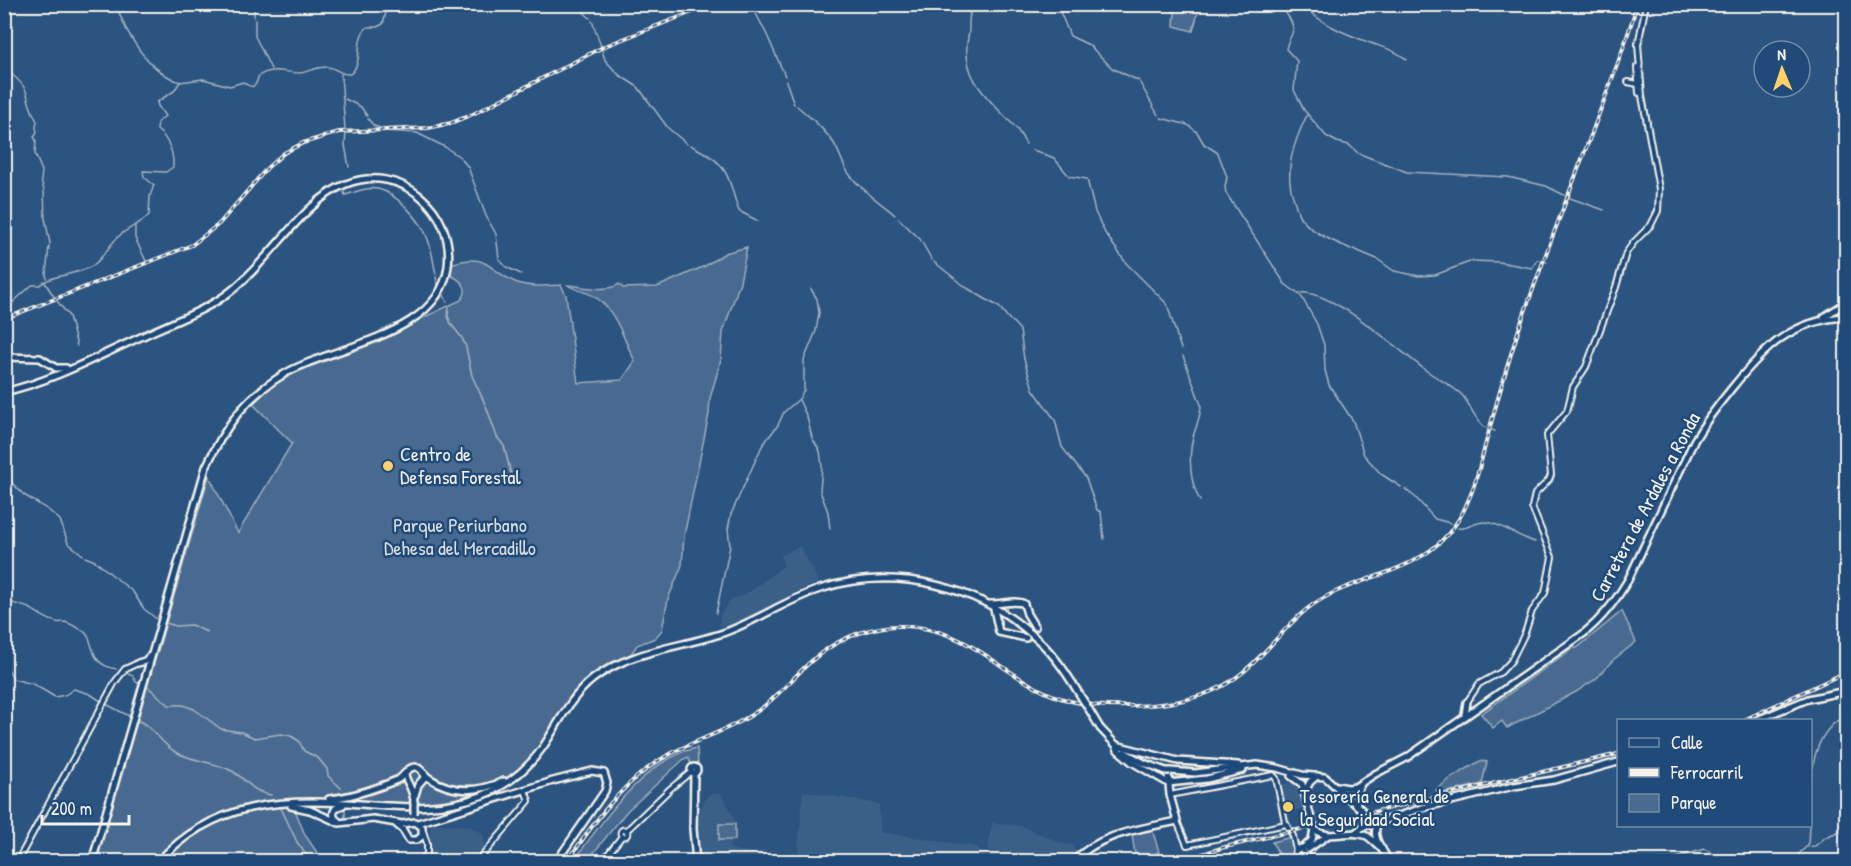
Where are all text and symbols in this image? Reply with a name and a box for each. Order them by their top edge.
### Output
north arrow [1752,39,1812,99]
text: N [1777,43,1787,65]
street label: Carretera de Ardales a Ronda [1583,407,1706,606]
place label: Centro de Defensa Forestal [400,440,521,490]
marker: Centro de Defensa Forestal [381,459,395,473]
park label: Parque Periurbano Dehesa del Mercadillo [384,511,536,561]
legend [1617,719,1812,827]
text: Calle [1671,730,1703,755]
text: Ferrocarril [1670,760,1743,785]
place label: Tesorería General de la Seguridad Social [1300,782,1449,832]
scale bar [42,788,129,826]
text: Parque [1671,790,1716,815]
text: 200 m [51,796,92,821]
marker: Tesorería General de la Seguridad Social [1281,800,1295,814]

